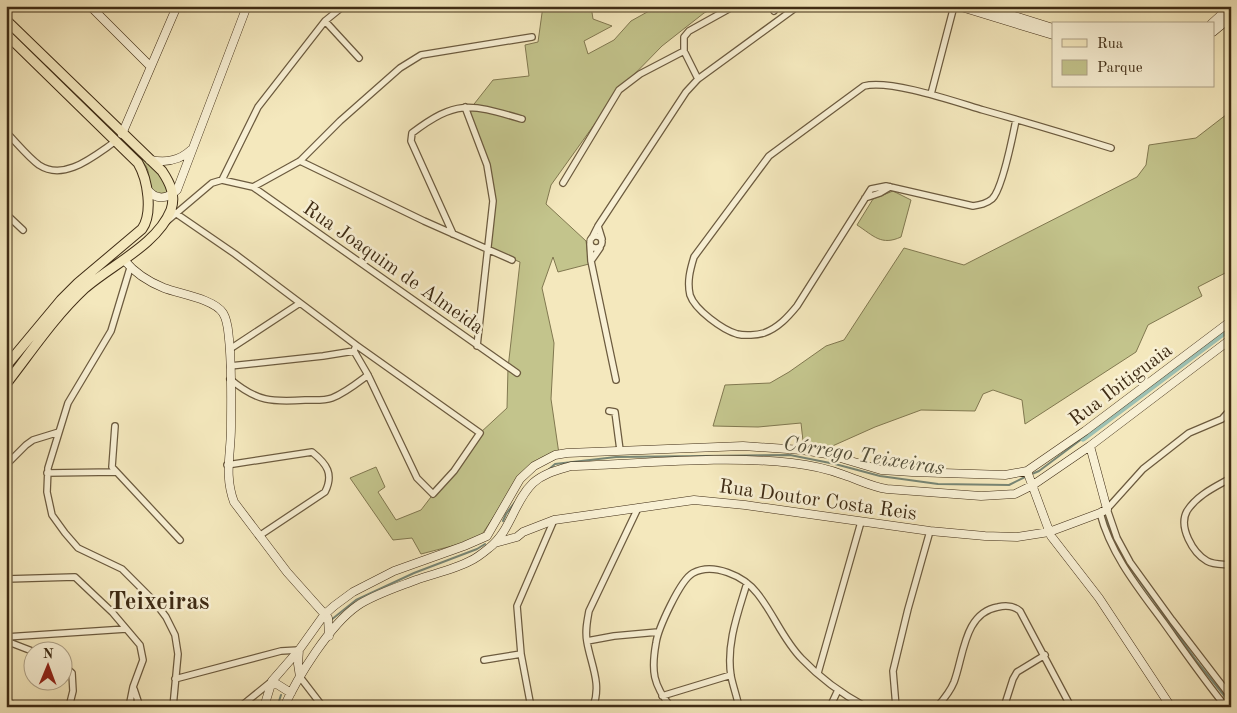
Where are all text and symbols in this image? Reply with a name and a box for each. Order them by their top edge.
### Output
legend [1052,22,1214,88]
text: Rua [1097,37,1124,52]
text: Parque [1097,61,1143,76]
street label: Rua Joaquim de Almeida [299,199,487,339]
street label: Rua Ibitiguaia [1066,341,1176,431]
water label: Córrego Teixeiras [782,433,946,480]
street label: Rua Doutor Costa Reis [718,477,918,525]
district label: Teixeiras [108,590,210,615]
north arrow [22,640,72,690]
text: N [43,647,54,661]

